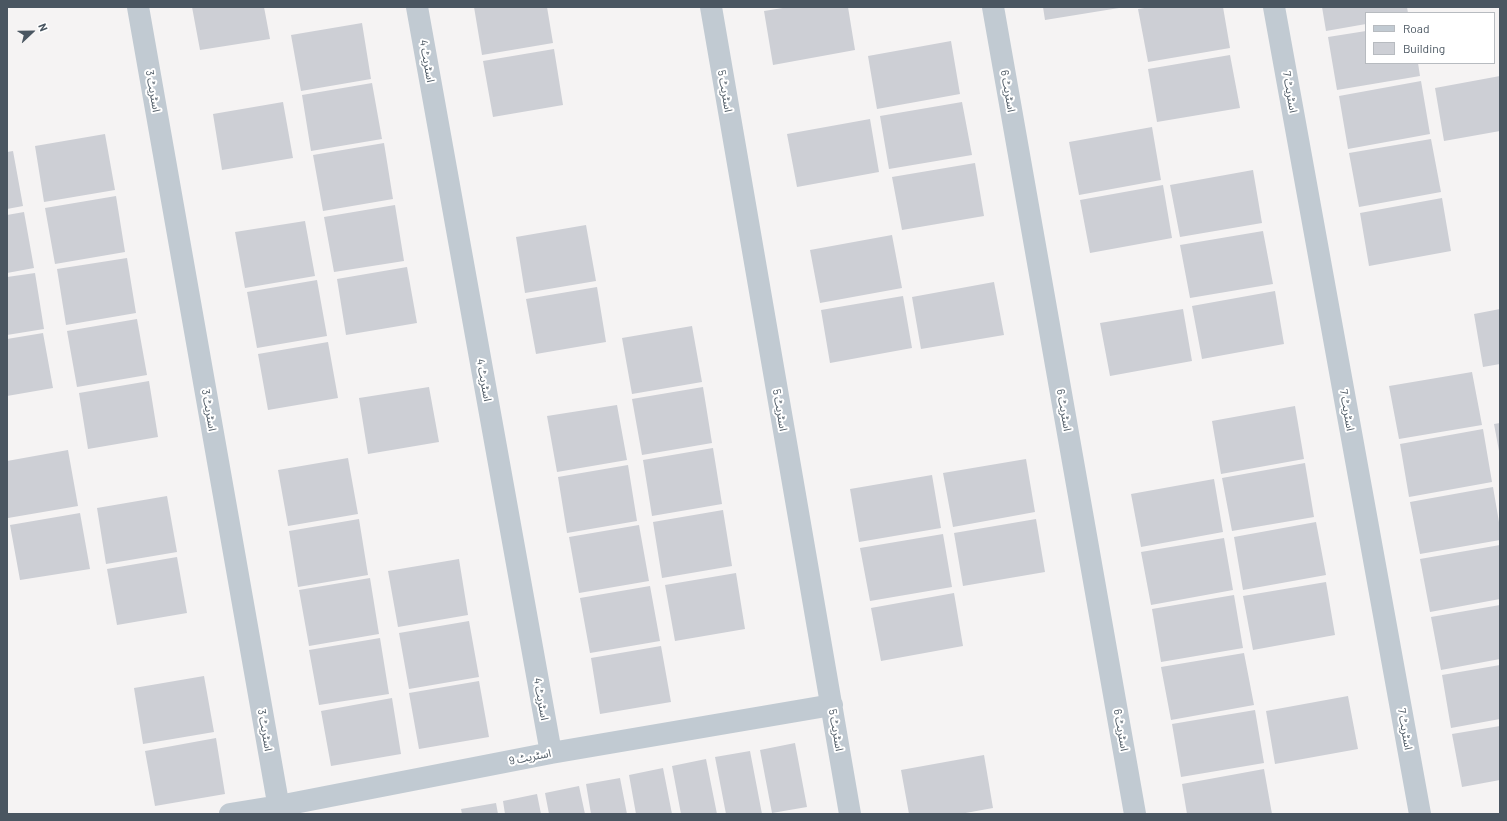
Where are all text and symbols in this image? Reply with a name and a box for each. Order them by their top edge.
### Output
north arrow [12,12,52,52]
legend [1365,12,1495,64]
text: N [36,21,51,33]
text: Road [1403,21,1430,35]
street label: اسٹریٹ 4 [417,39,437,83]
text: Building [1403,41,1445,55]
street label: اسٹریٹ 3 [143,69,163,113]
street label: اسٹریٹ 5 [715,69,735,113]
street label: اسٹریٹ 6 [998,69,1018,113]
street label: اسٹریٹ 7 [1280,70,1300,114]
street label: اسٹریٹ 4 [474,358,494,402]
street label: اسٹریٹ 3 [199,388,219,432]
street label: اسٹریٹ 5 [770,388,790,432]
street label: اسٹریٹ 6 [1054,388,1074,432]
street label: اسٹریٹ 7 [1337,388,1357,432]
street label: اسٹریٹ 4 [531,677,551,721]
street label: اسٹریٹ 7 [1395,707,1415,751]
street label: اسٹریٹ 3 [255,708,275,752]
street label: اسٹریٹ 5 [826,708,846,752]
street label: اسٹریٹ 6 [1111,708,1131,752]
street label: اسٹریٹ 9 [508,746,552,768]

